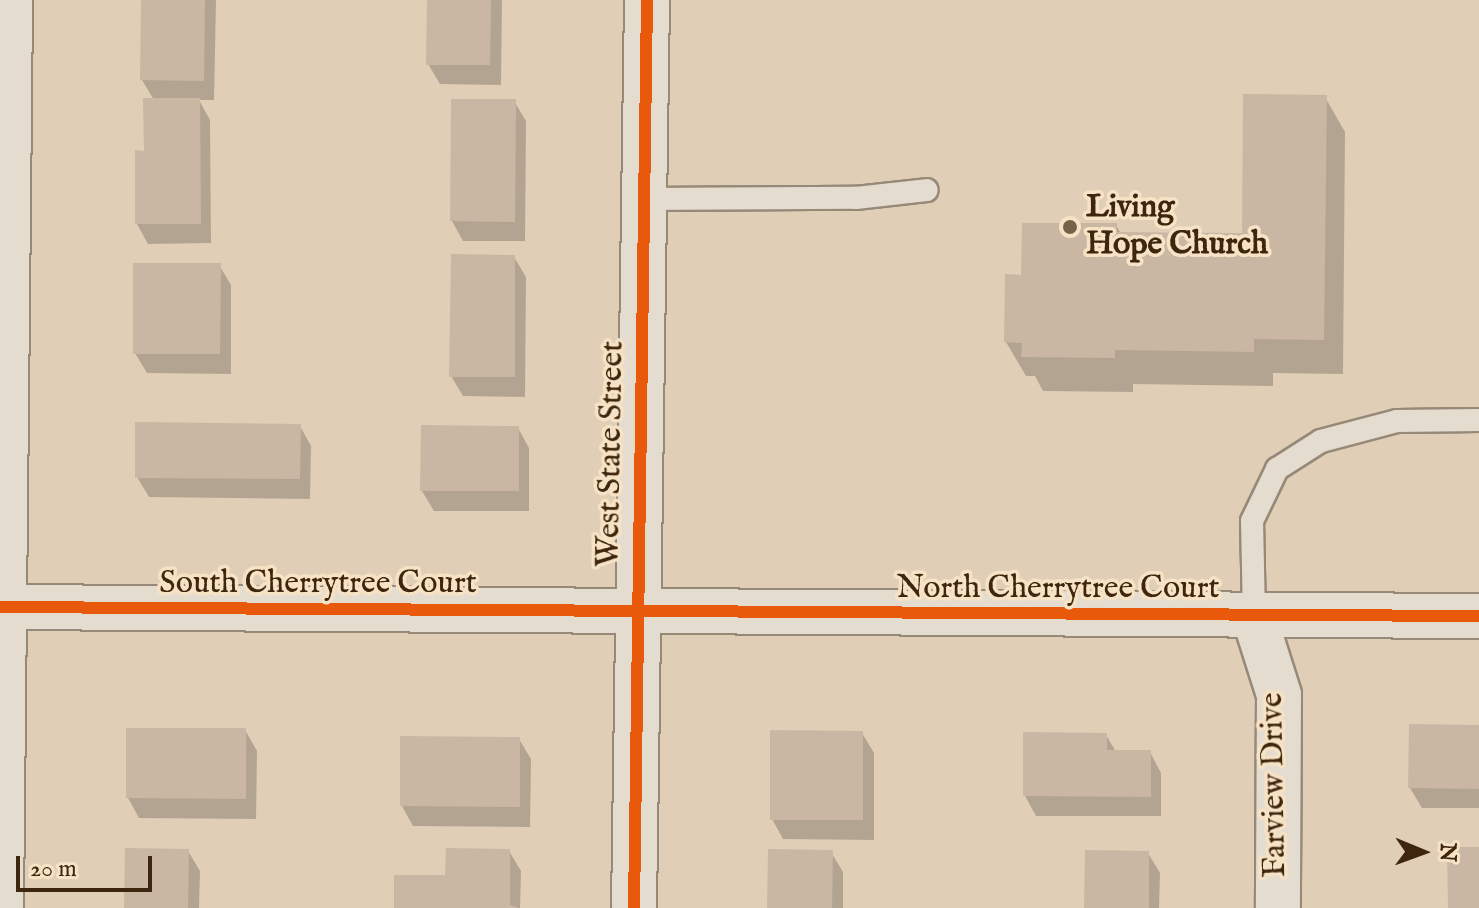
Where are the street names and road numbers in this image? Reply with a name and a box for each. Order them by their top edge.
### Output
street label: West State Street [591,341,633,567]
street label: South Cherrytree Court [159,565,477,603]
street label: North Cherrytree Court [897,570,1219,608]
street label: Farview Drive [1254,692,1296,878]

